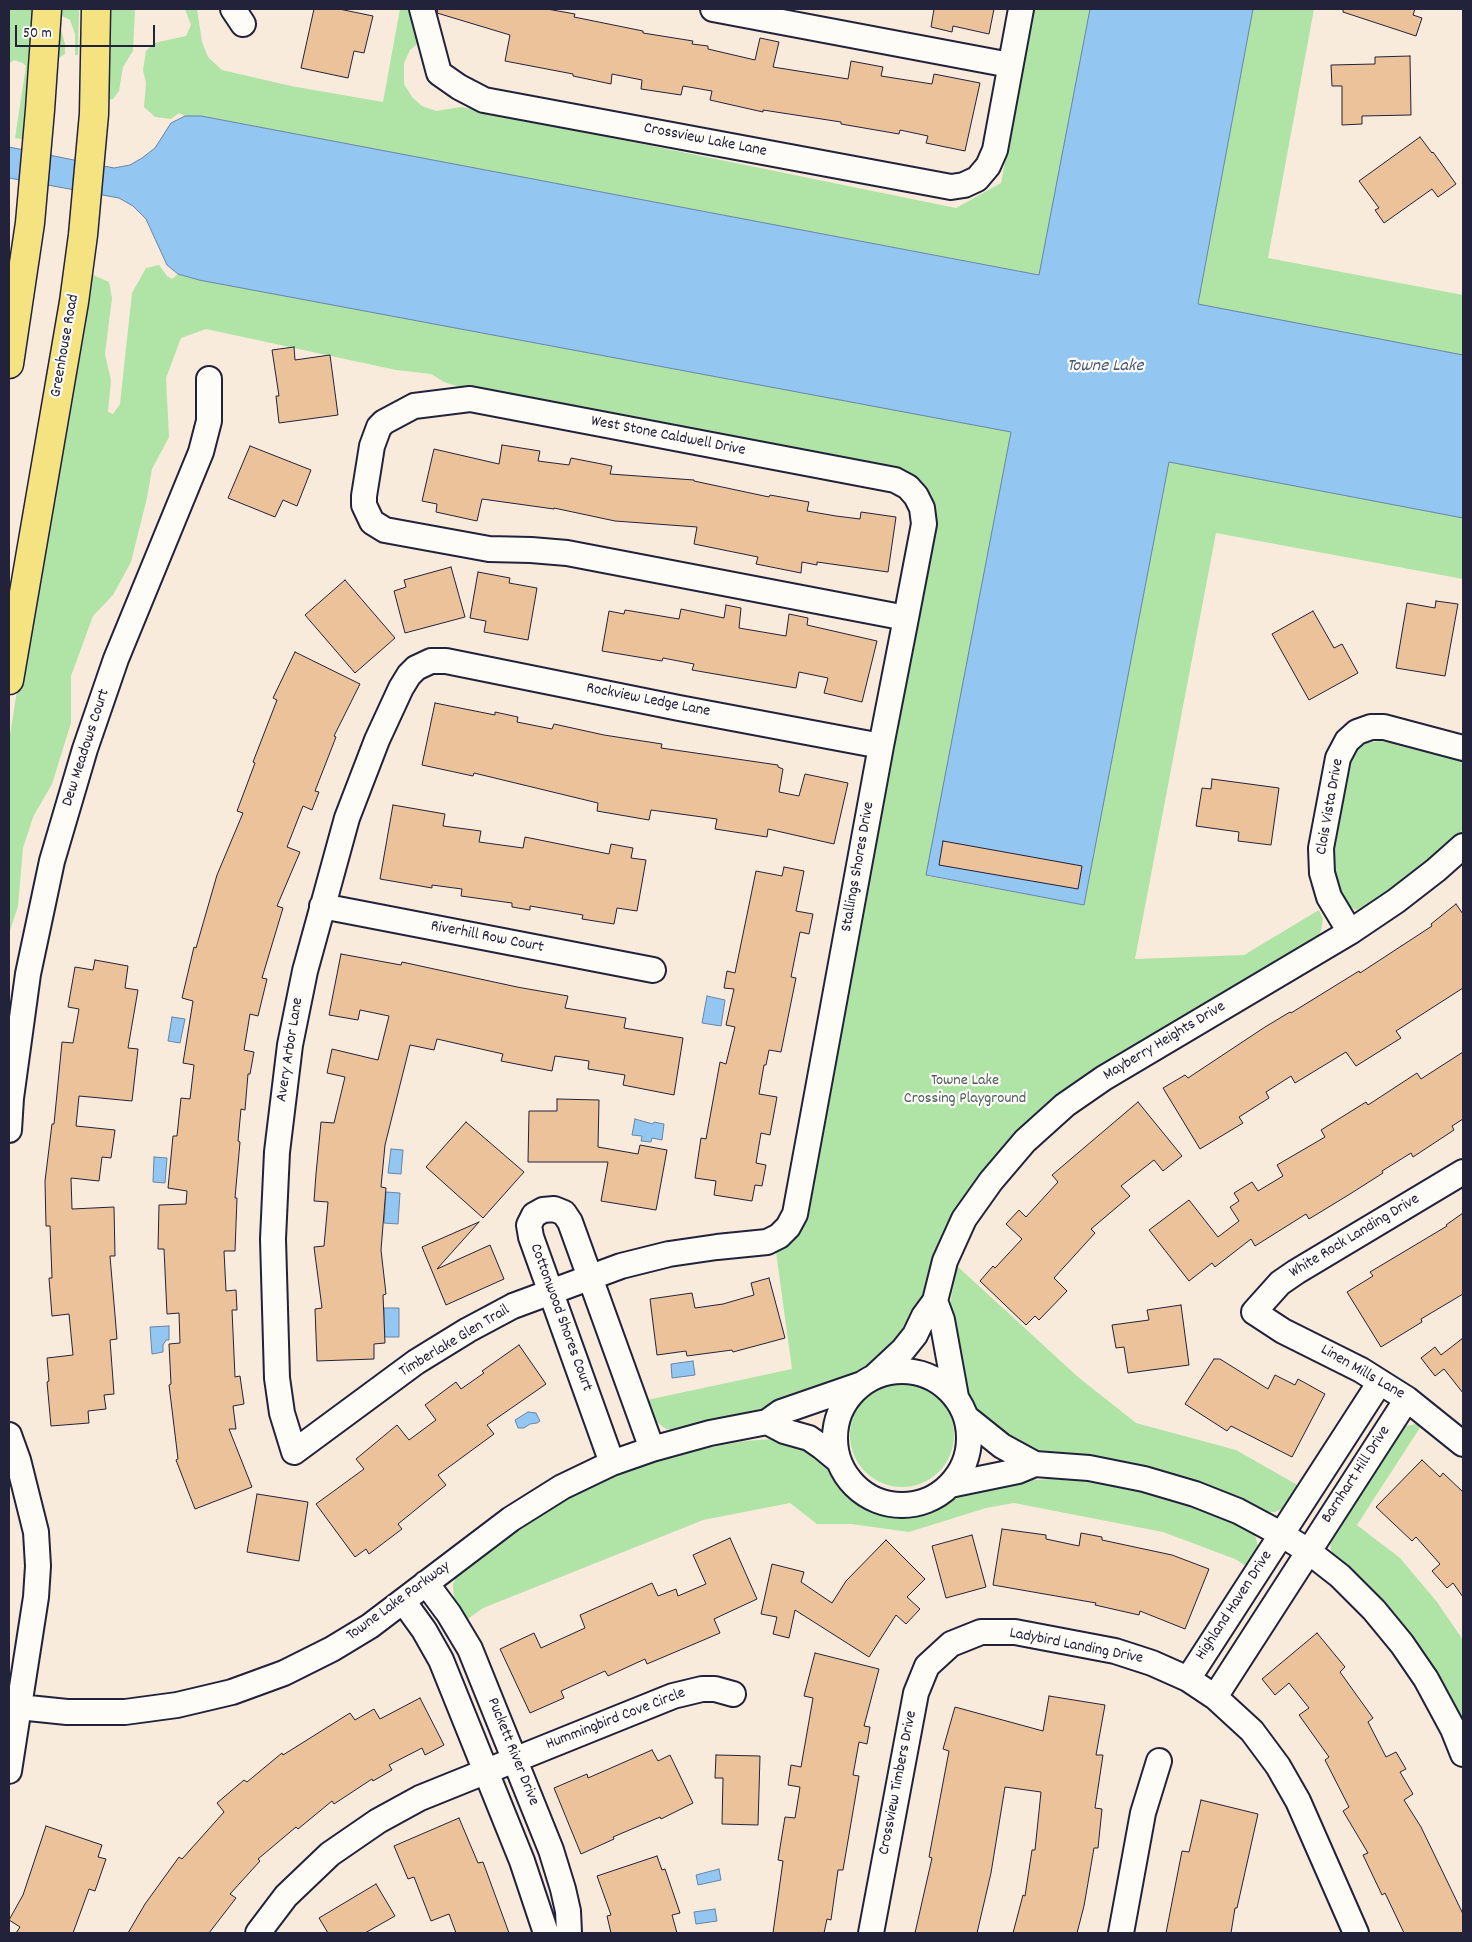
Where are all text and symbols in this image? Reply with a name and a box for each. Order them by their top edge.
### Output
scale bar [18,15,158,47]
text: 50 m [23,23,52,45]
street label: Crossview Lake Lane [642,120,768,162]
street label: Greenhouse Road [47,293,85,399]
water label: Towne Lake [1067,357,1143,379]
street label: West Stone Caldwell Drive [589,413,747,461]
street label: Rockview Ledge Lane [584,680,712,722]
street label: Dew Meadows Court [59,687,115,809]
street label: Clois Vista Drive [1313,757,1349,857]
street label: Stallings Shores Drive [838,801,880,933]
street label: Riverhill Row Court [429,918,545,958]
street label: Avery Arbor Lane [273,996,309,1104]
street label: Mayberry Heights Drive [1100,998,1230,1086]
park label: Towne Lake Crossing Playground [904,1072,1026,1110]
street label: White Rock Landing Drive [1286,1191,1424,1283]
street label: Cottonwood Shores Court [524,1242,596,1394]
street label: Timberlake Glen Trail [396,1301,514,1383]
street label: Linen Mills Lane [1317,1341,1407,1405]
street label: Barnhart Hill Drive [1318,1423,1396,1527]
street label: Highland Haven Drive [1192,1548,1278,1664]
street label: Towne Lake Parkway [343,1558,455,1646]
street label: Ladybird Landing Drive [1008,1625,1144,1669]
street label: Hummingbird Cove Circle [544,1685,688,1755]
street label: Puckett River Drive [482,1695,542,1809]
street label: Crossview Timbers Drive [876,1709,922,1857]

